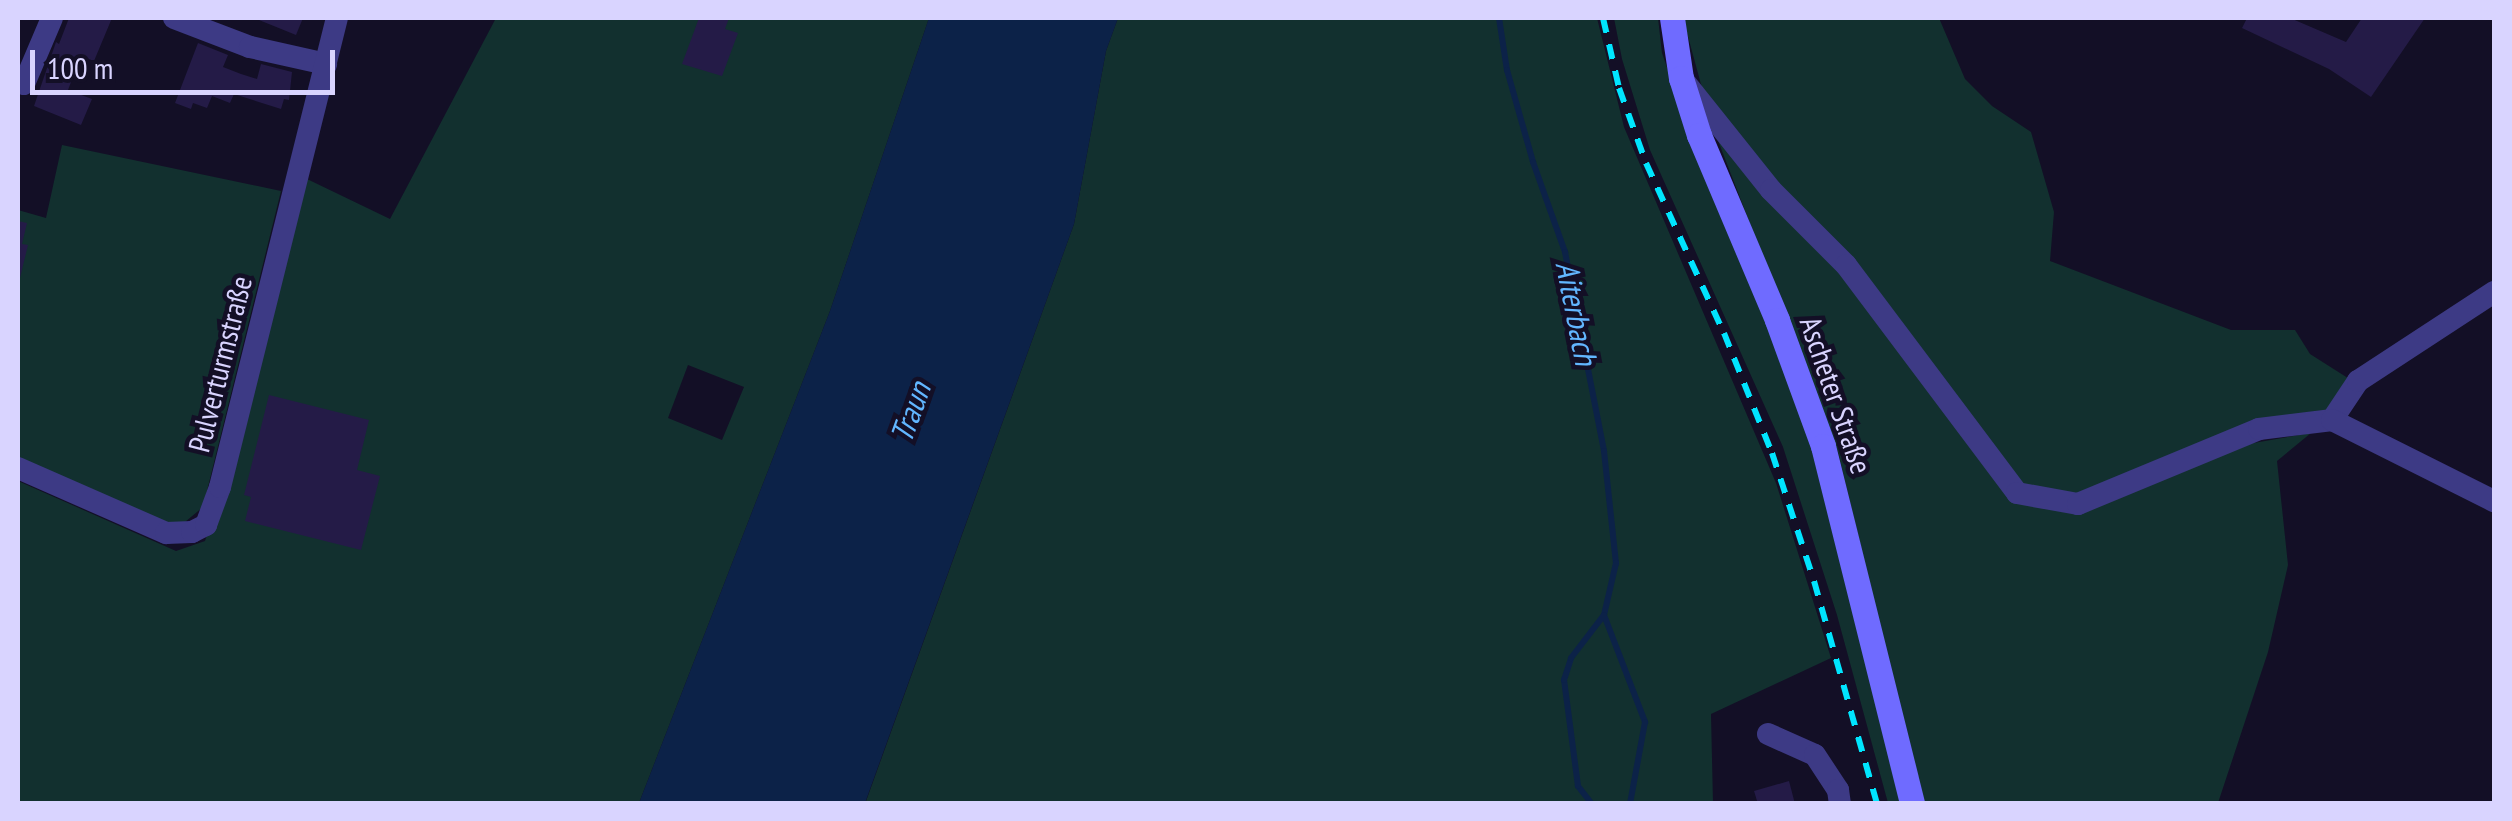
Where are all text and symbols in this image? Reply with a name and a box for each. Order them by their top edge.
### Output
scale bar [35,30,340,92]
text: 100 m [47,48,113,87]
water label: Aiterbach [1548,258,1606,368]
street label: Pulverturmstraße [181,272,259,456]
street label: Ascheter Straße [1792,312,1880,478]
water label: Traun [882,377,938,447]

